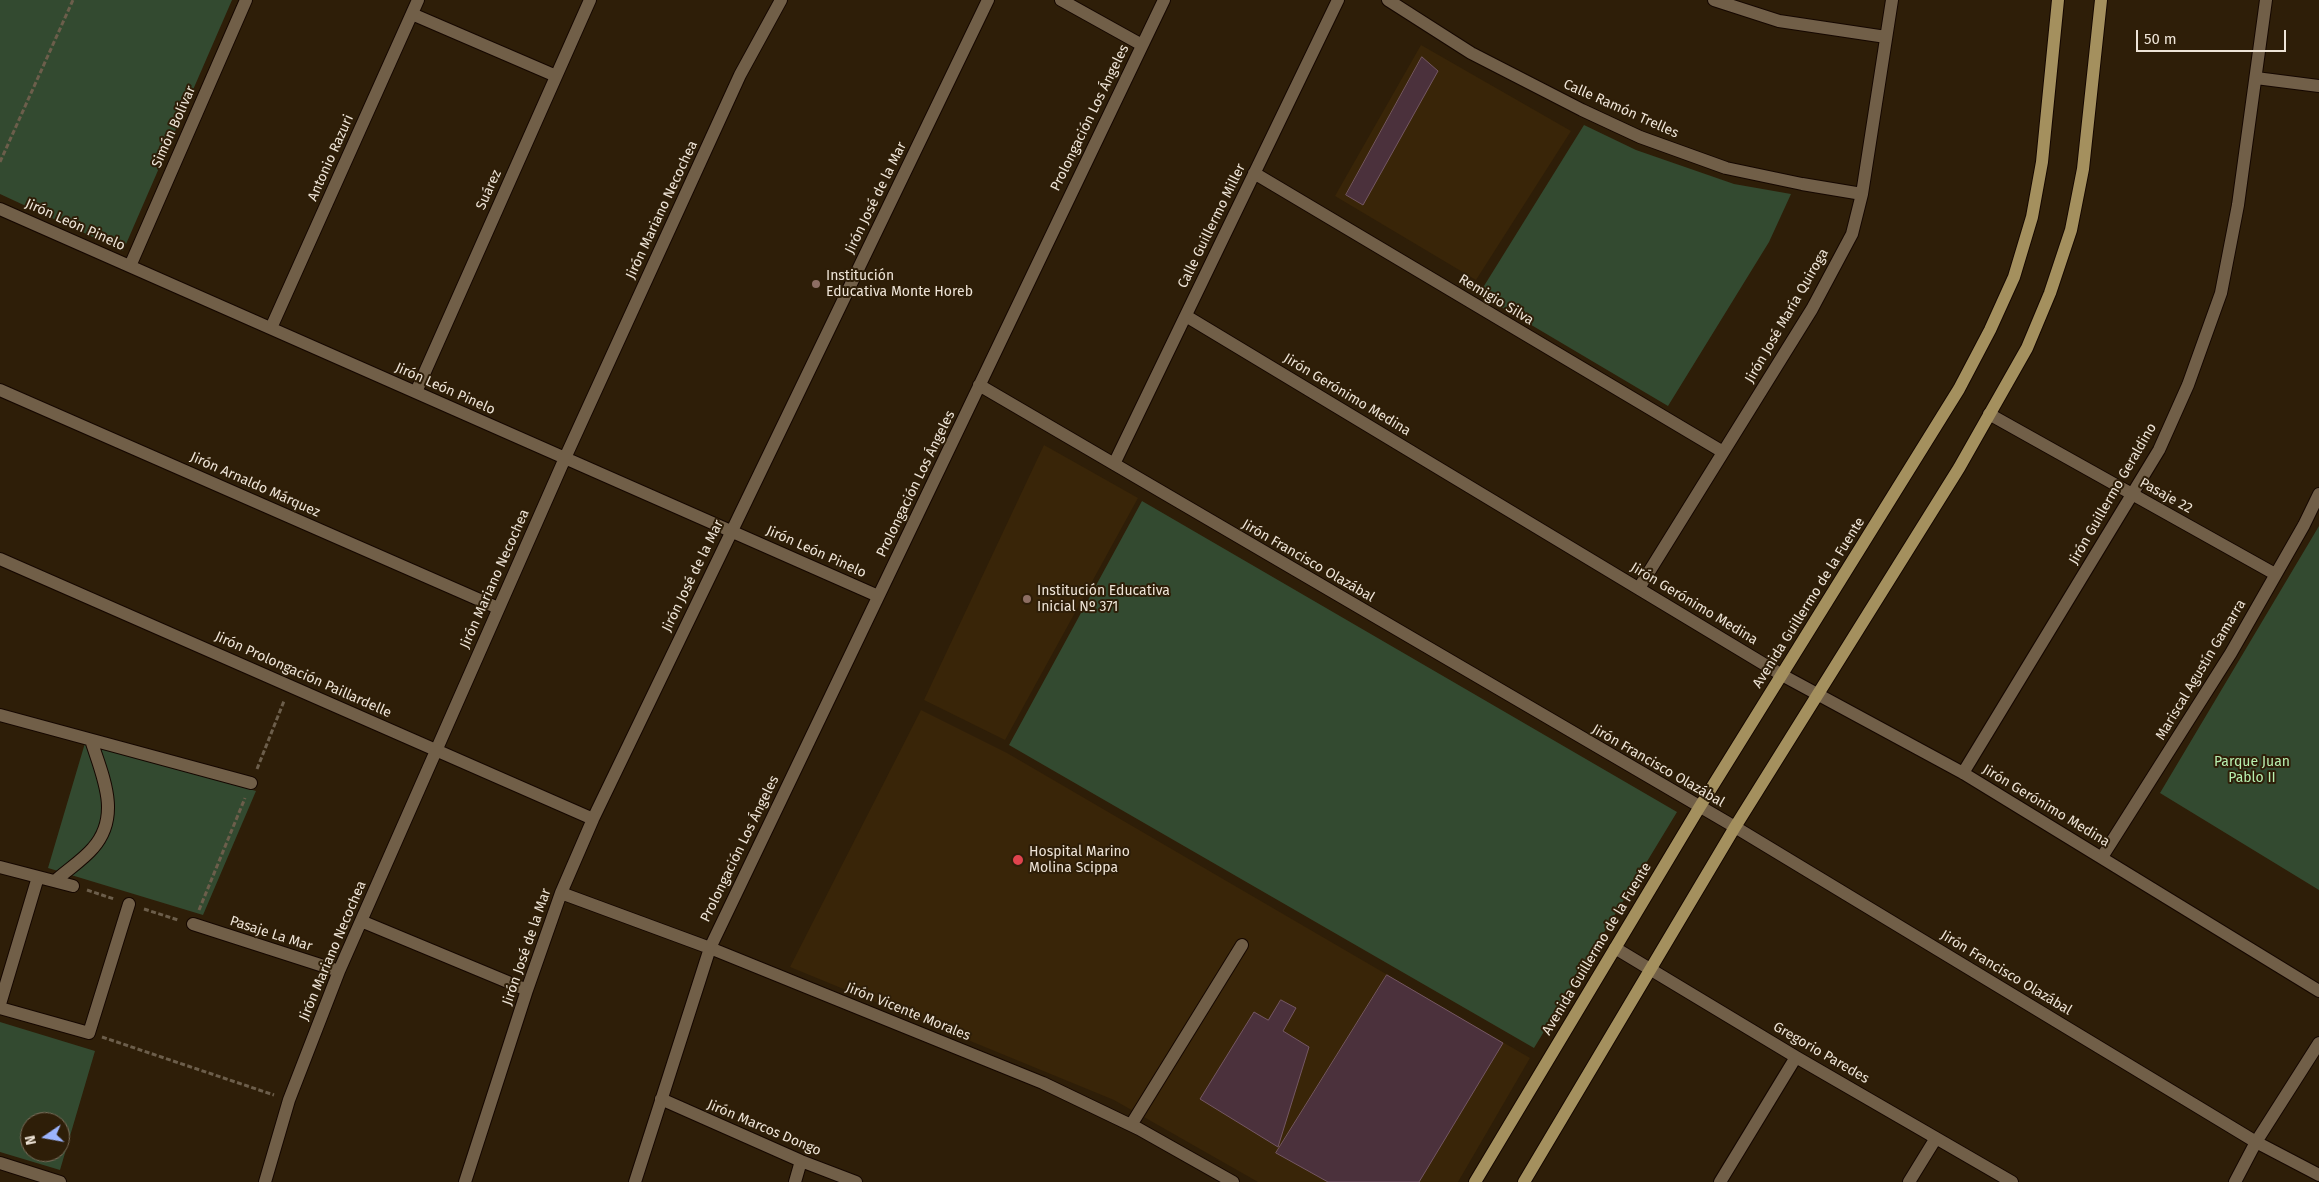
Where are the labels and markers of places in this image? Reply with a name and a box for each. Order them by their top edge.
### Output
place label: Institución Educativa Monte Horeb [826,268,973,300]
marker: Institución Educativa Monte Horeb [810,278,822,290]
place label: Institución Educativa Inicial Nº 371 [1037,583,1170,616]
marker: Institución Educativa Inicial Nº 371 [1021,593,1033,605]
place label: Hospital Marino Molina Scippa [1029,844,1130,876]
marker: Hospital Marino Molina Scippa [1011,853,1025,867]

